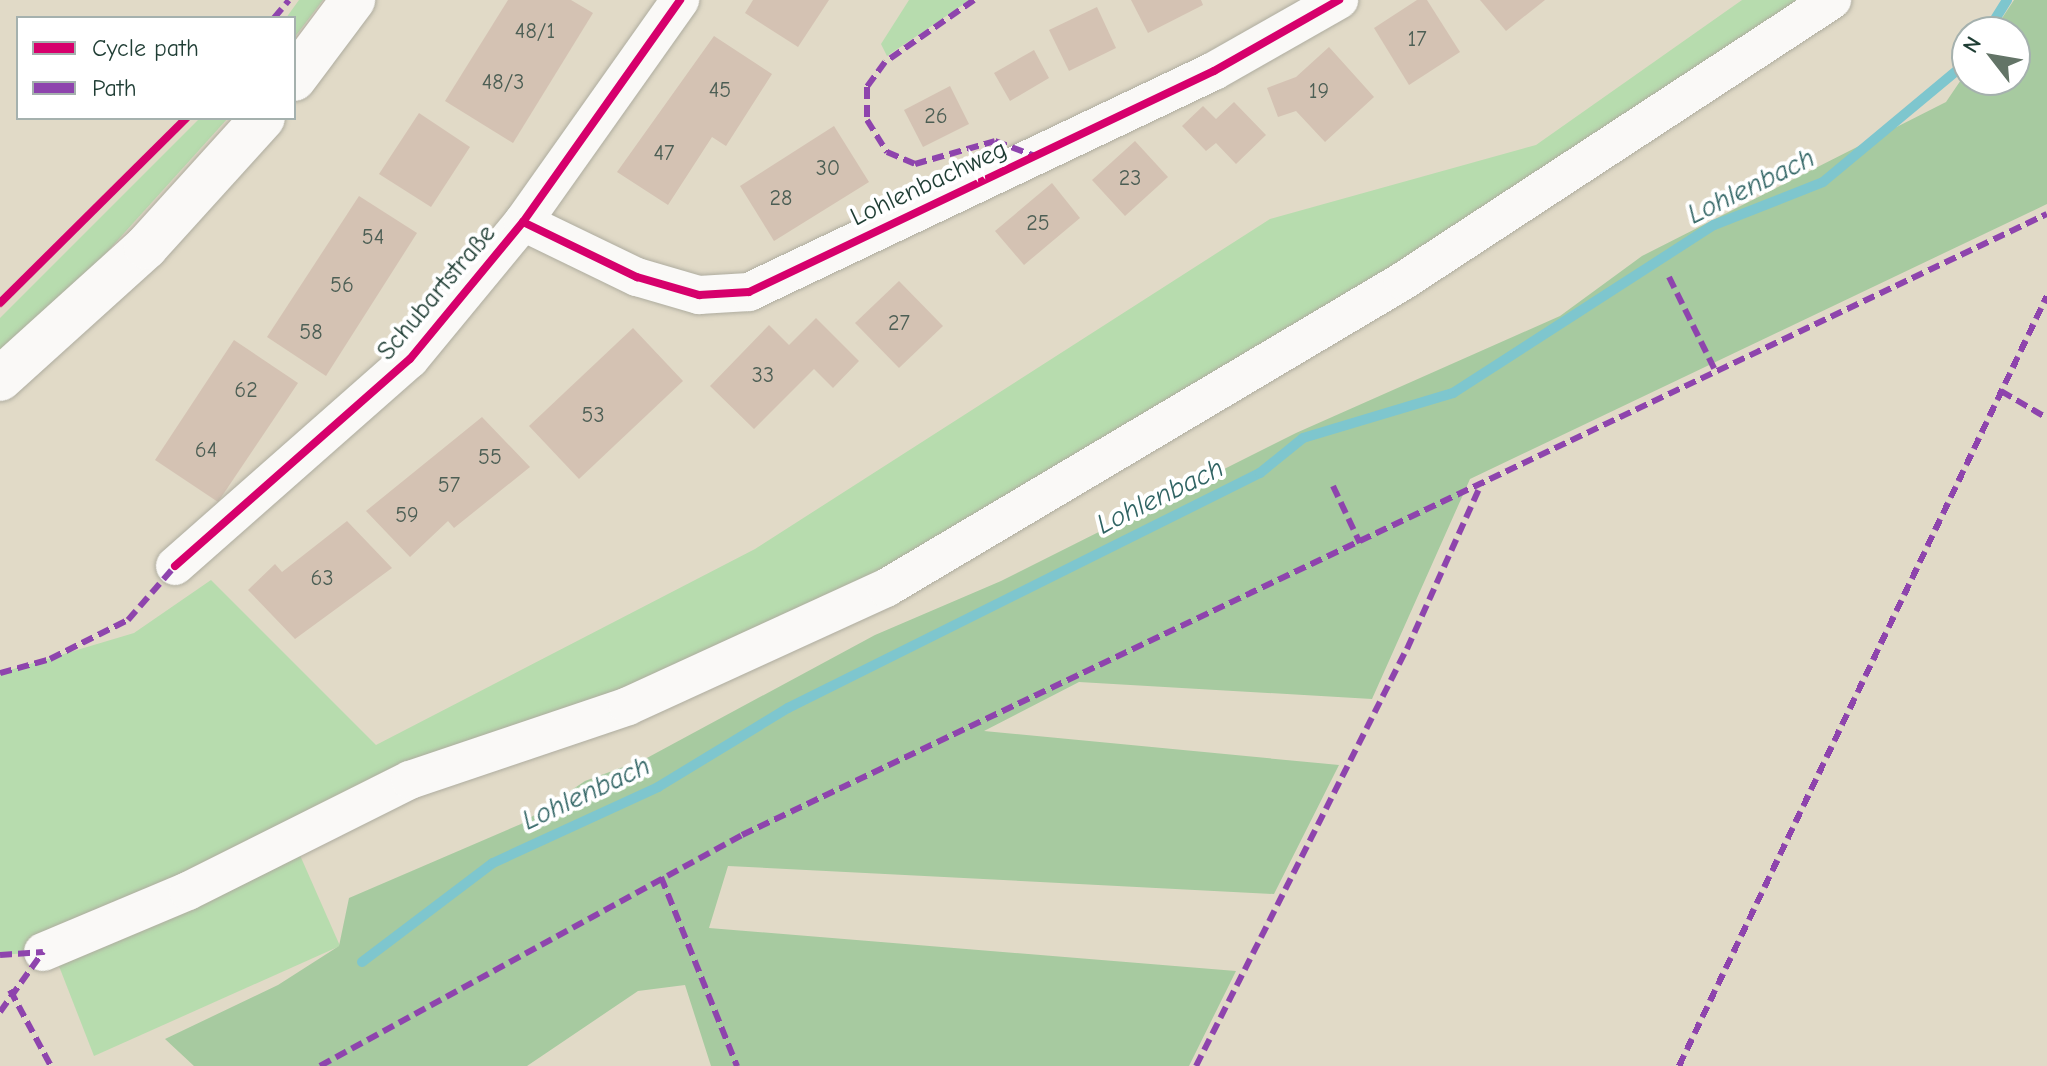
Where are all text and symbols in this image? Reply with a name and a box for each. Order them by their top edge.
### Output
legend [16,16,296,120]
north arrow [1951,16,2031,96]
house number: 48/1 [515,19,555,45]
house number: 17 [1407,27,1427,53]
text: N [1957,32,1987,58]
text: Cycle path [92,34,199,62]
house number: 48/3 [482,70,524,96]
text: Path [92,74,137,102]
house number: 45 [709,78,731,104]
house number: 19 [1309,79,1329,105]
house number: 26 [924,104,948,130]
street label: Lohlenbachweg [846,134,1012,234]
house number: 47 [653,141,675,167]
water label: Lohlenbach [1682,141,1820,231]
house number: 30 [816,156,840,182]
house number: 23 [1119,166,1141,192]
house number: 28 [770,186,792,212]
house number: 25 [1026,211,1050,237]
street label: Schubartstraße [371,219,503,367]
house number: 54 [362,225,384,251]
house number: 56 [330,273,354,299]
house number: 27 [888,311,910,337]
house number: 58 [299,320,323,346]
house number: 33 [752,363,774,389]
house number: 62 [234,378,258,404]
house number: 53 [581,403,605,429]
house number: 64 [195,438,217,464]
house number: 55 [478,445,502,471]
water label: Lohlenbach [1091,451,1229,541]
house number: 57 [438,473,460,499]
house number: 59 [395,503,419,529]
house number: 63 [310,566,334,592]
water label: Lohlenbach [517,749,655,837]

